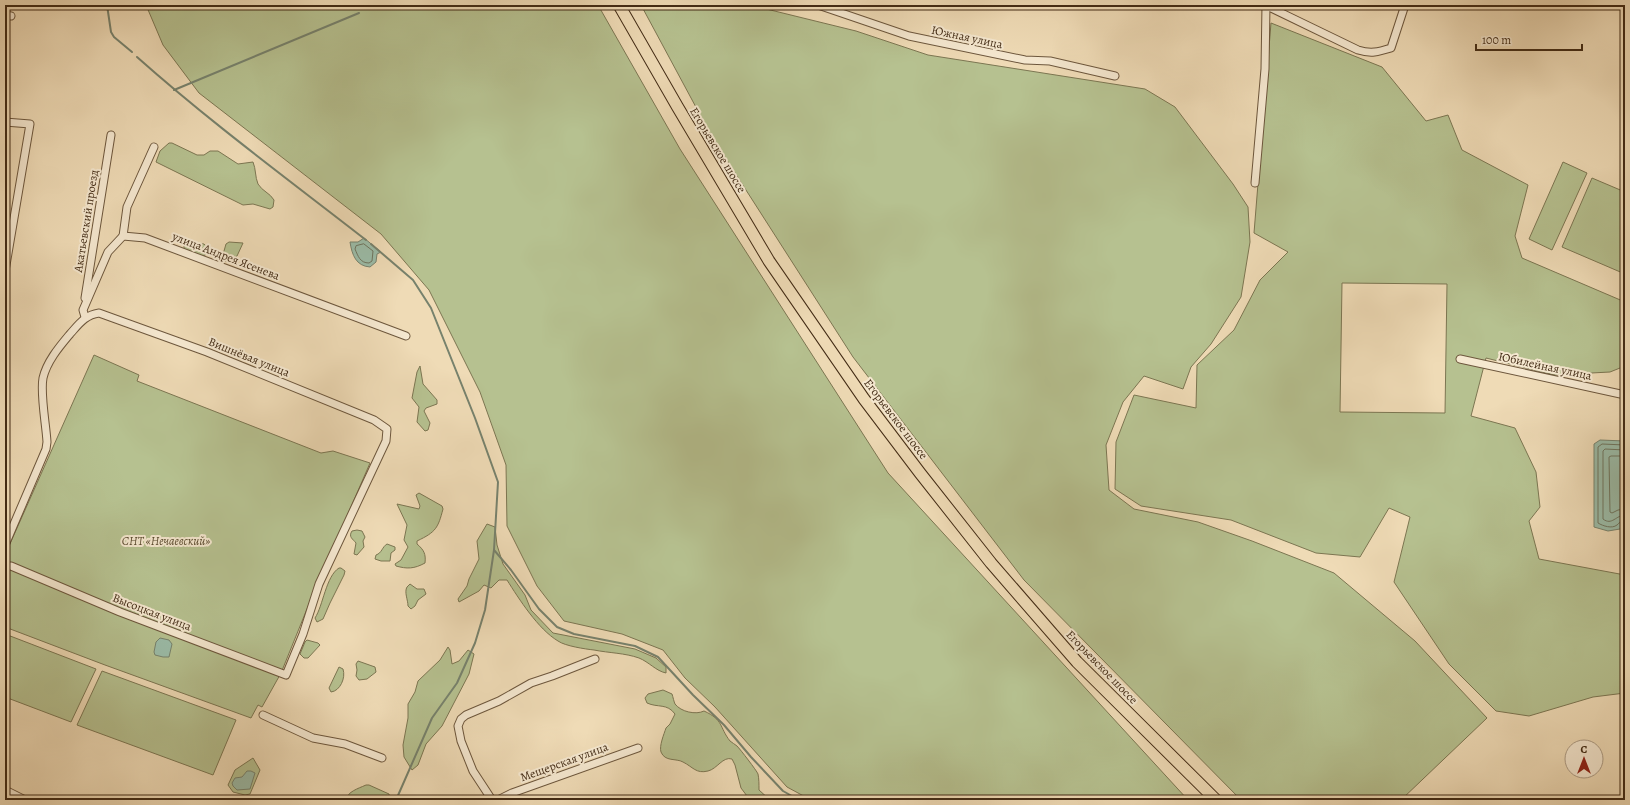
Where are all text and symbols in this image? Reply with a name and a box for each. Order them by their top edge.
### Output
street label: Южная улица [930,22,1004,52]
scale bar [1476,26,1582,52]
text: 100 m [1482,32,1511,48]
street label: Егорьевское шоссе [686,104,750,196]
street label: Акатьевский проезд [70,168,102,274]
street label: улица Андрея Ясенева [169,228,282,284]
street label: Вишнёвая улица [206,333,292,381]
street label: Юбилейная улица [1497,348,1594,384]
street label: Егорьевское шоссе [860,375,932,463]
park label: СНТ «Нечаевский» [122,533,210,549]
street label: Высоцкая улица [110,590,194,635]
street label: Егорьевское шоссе [1063,627,1141,707]
street label: Мещерская улица [518,738,611,785]
north arrow [1564,739,1604,779]
text: С [1581,742,1588,757]

